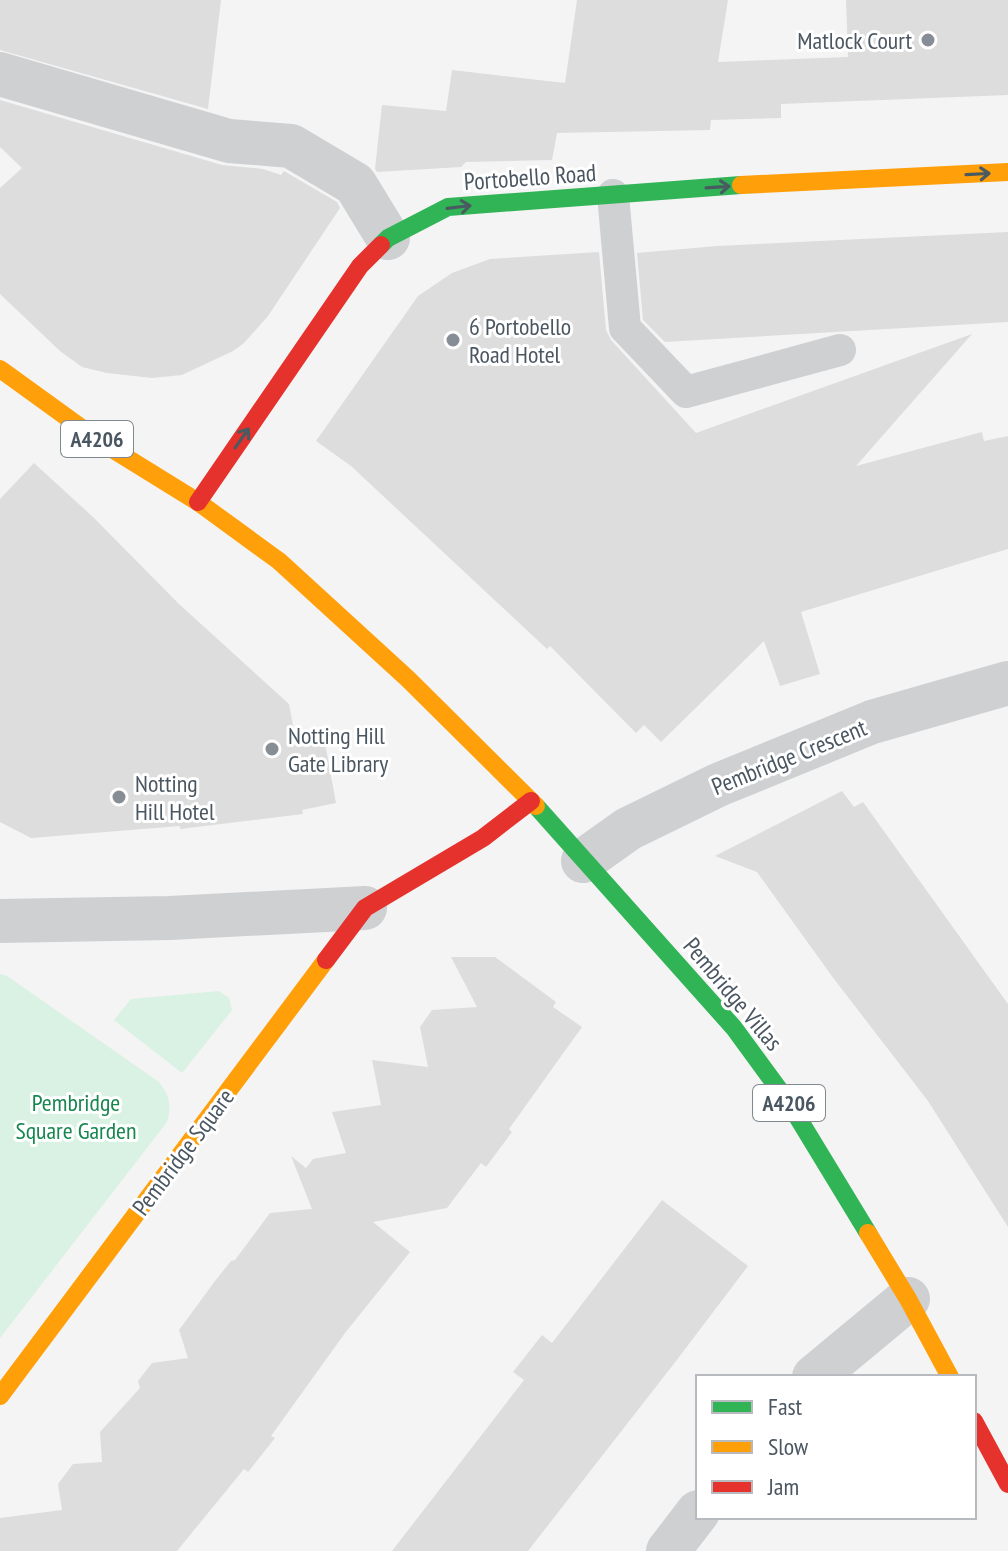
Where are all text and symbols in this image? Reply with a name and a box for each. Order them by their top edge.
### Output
place label: Matlock Court [797,25,912,56]
marker: Matlock Court [919,31,937,49]
street label: Portobello Road [463,157,597,197]
one-way arrow [964,166,991,181]
one-way arrow [704,179,731,194]
one-way arrow [445,200,472,215]
place label: 6 Portobello Road Hotel [469,311,571,370]
marker: 6 Portobello Road Hotel [444,331,462,349]
road number: A4206 [61,421,133,457]
one-way arrow [234,427,250,449]
street label: Pembridge Crescent [707,712,871,802]
place label: Notting Hill Gate Library [288,720,388,779]
marker: Notting Hill Gate Library [263,740,281,758]
place label: Notting Hill Hotel [135,768,215,827]
marker: Notting Hill Hotel [110,788,128,806]
street label: Pembridge Villas [677,931,789,1057]
street label: Pembridge Square [125,1082,241,1222]
road number: A4206 [753,1085,825,1121]
park label: Pembridge Square Garden [15,1087,137,1146]
legend [696,1375,976,1519]
text: Fast [768,1391,803,1422]
text: Slow [768,1431,809,1462]
text: Jam [767,1471,799,1502]

